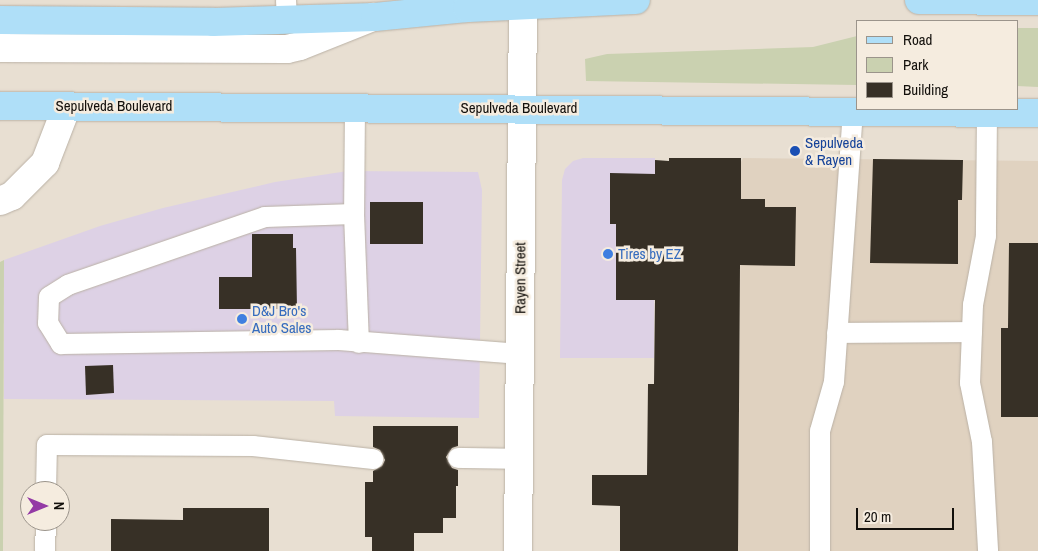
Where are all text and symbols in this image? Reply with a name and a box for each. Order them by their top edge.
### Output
legend [856,20,1018,110]
text: Road [903,29,932,50]
text: Park [903,54,928,75]
text: Building [903,79,948,100]
street label: Sepulveda Boulevard [56,97,172,115]
street label: Sepulveda Boulevard [461,99,577,117]
place label: Sepulveda & Rayen [805,133,863,168]
marker: Sepulveda & Rayen [789,145,801,157]
street label: Rayen Street [511,242,529,314]
place label: Tires by EZ [618,245,681,263]
marker: Tires by EZ [602,248,614,260]
place label: D&J Bro's Auto Sales [252,301,311,336]
marker: D&J Bro's Auto Sales [236,313,248,325]
north arrow [20,481,70,531]
scale bar [858,498,956,530]
text: N [50,502,68,510]
text: 20 m [864,506,891,527]

